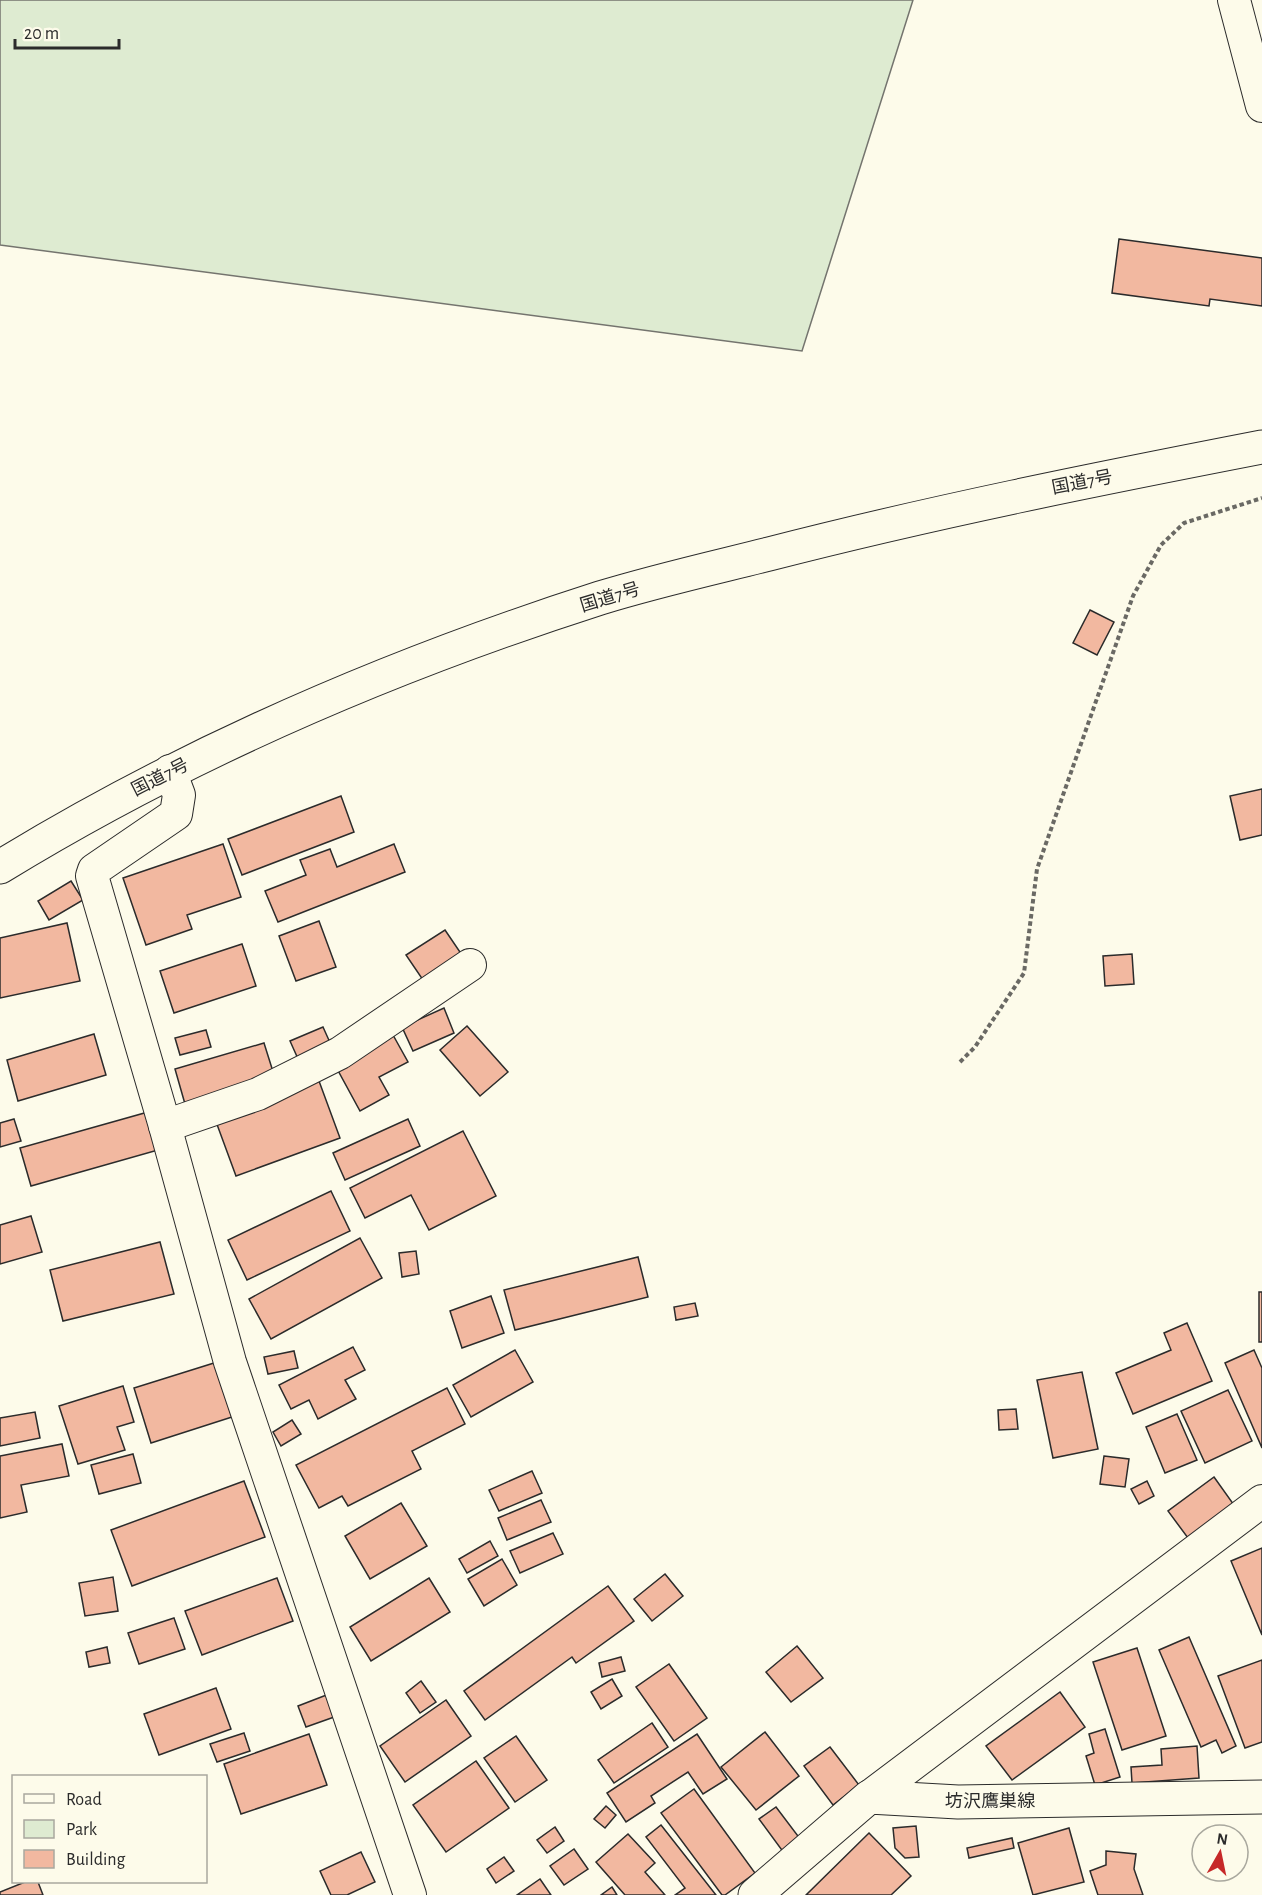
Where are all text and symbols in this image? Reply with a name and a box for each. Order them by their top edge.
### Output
scale bar [15,12,118,50]
text: 20 m [24,25,59,43]
street label: 国道7号 [1050,466,1114,498]
street label: 国道7号 [578,578,642,616]
street label: 国道7号 [128,754,192,800]
legend [12,1775,207,1883]
text: Road [66,1791,102,1809]
street label: 坊沢鷹巣線 [945,1791,1035,1811]
text: Park [66,1821,98,1839]
north arrow [1190,1823,1250,1883]
text: N [1215,1830,1229,1848]
text: Building [66,1851,126,1869]

